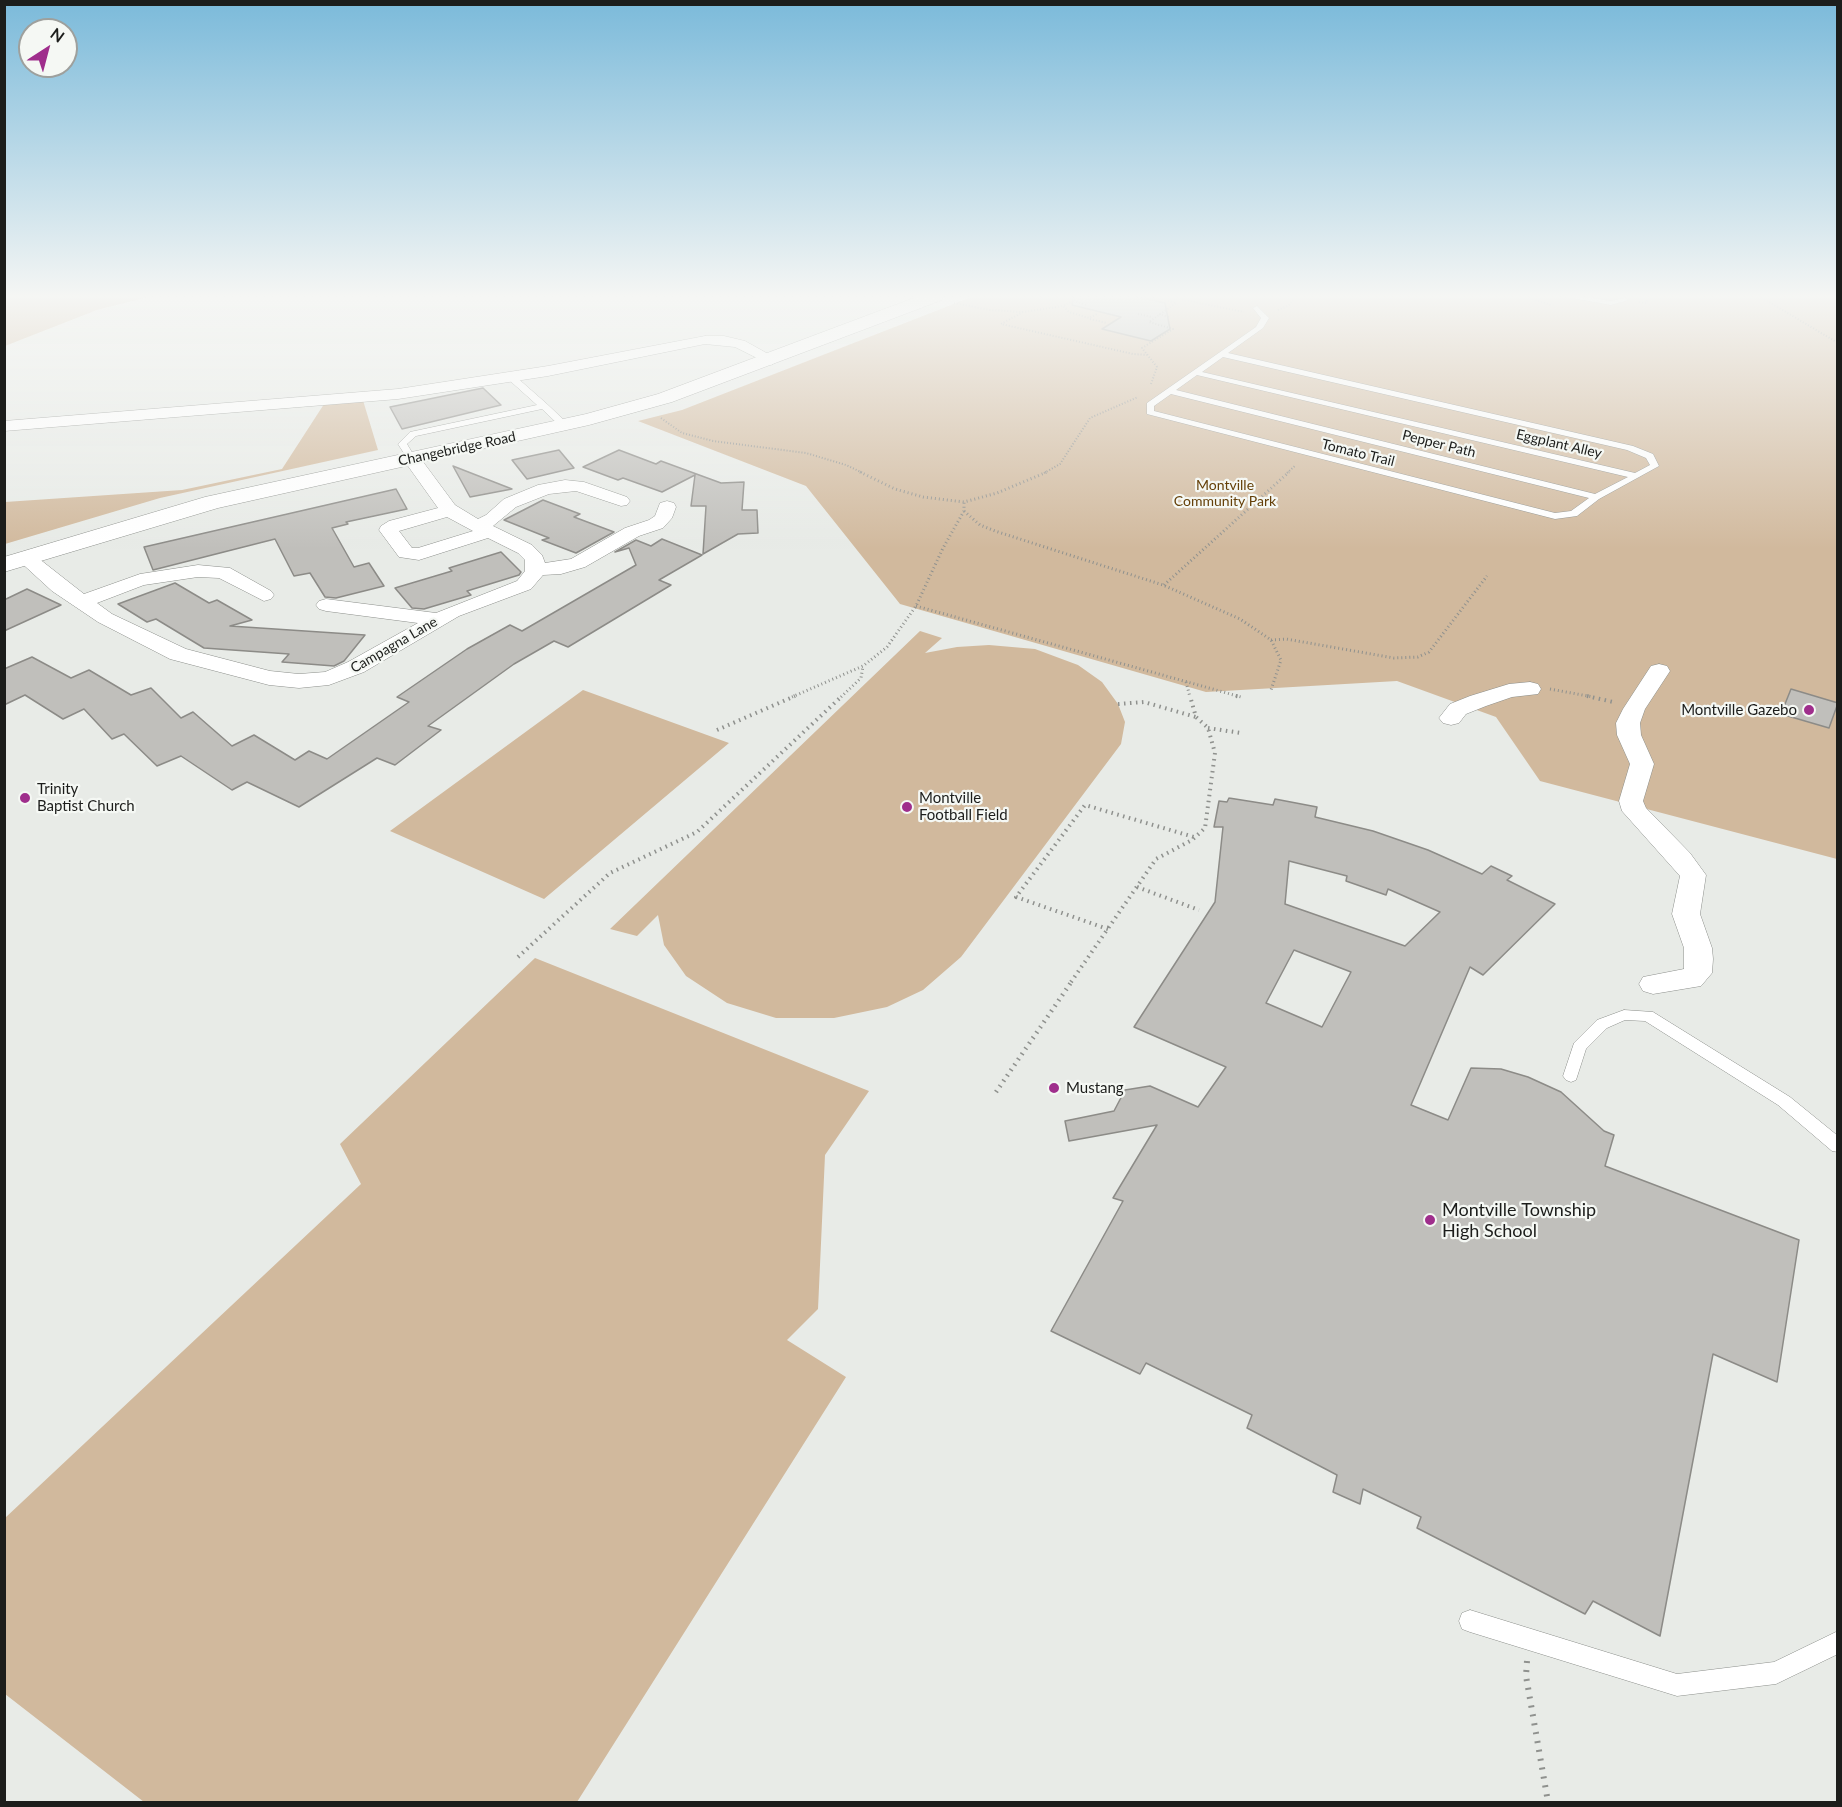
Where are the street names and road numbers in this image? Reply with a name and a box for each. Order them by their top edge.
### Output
street label: Eggplant Alley [1515,426,1603,462]
street label: Pepper Path [1401,427,1477,461]
street label: Changebridge Road [397,428,517,470]
street label: Tomato Trail [1320,436,1396,470]
street label: Campagna Lane [348,613,440,677]

